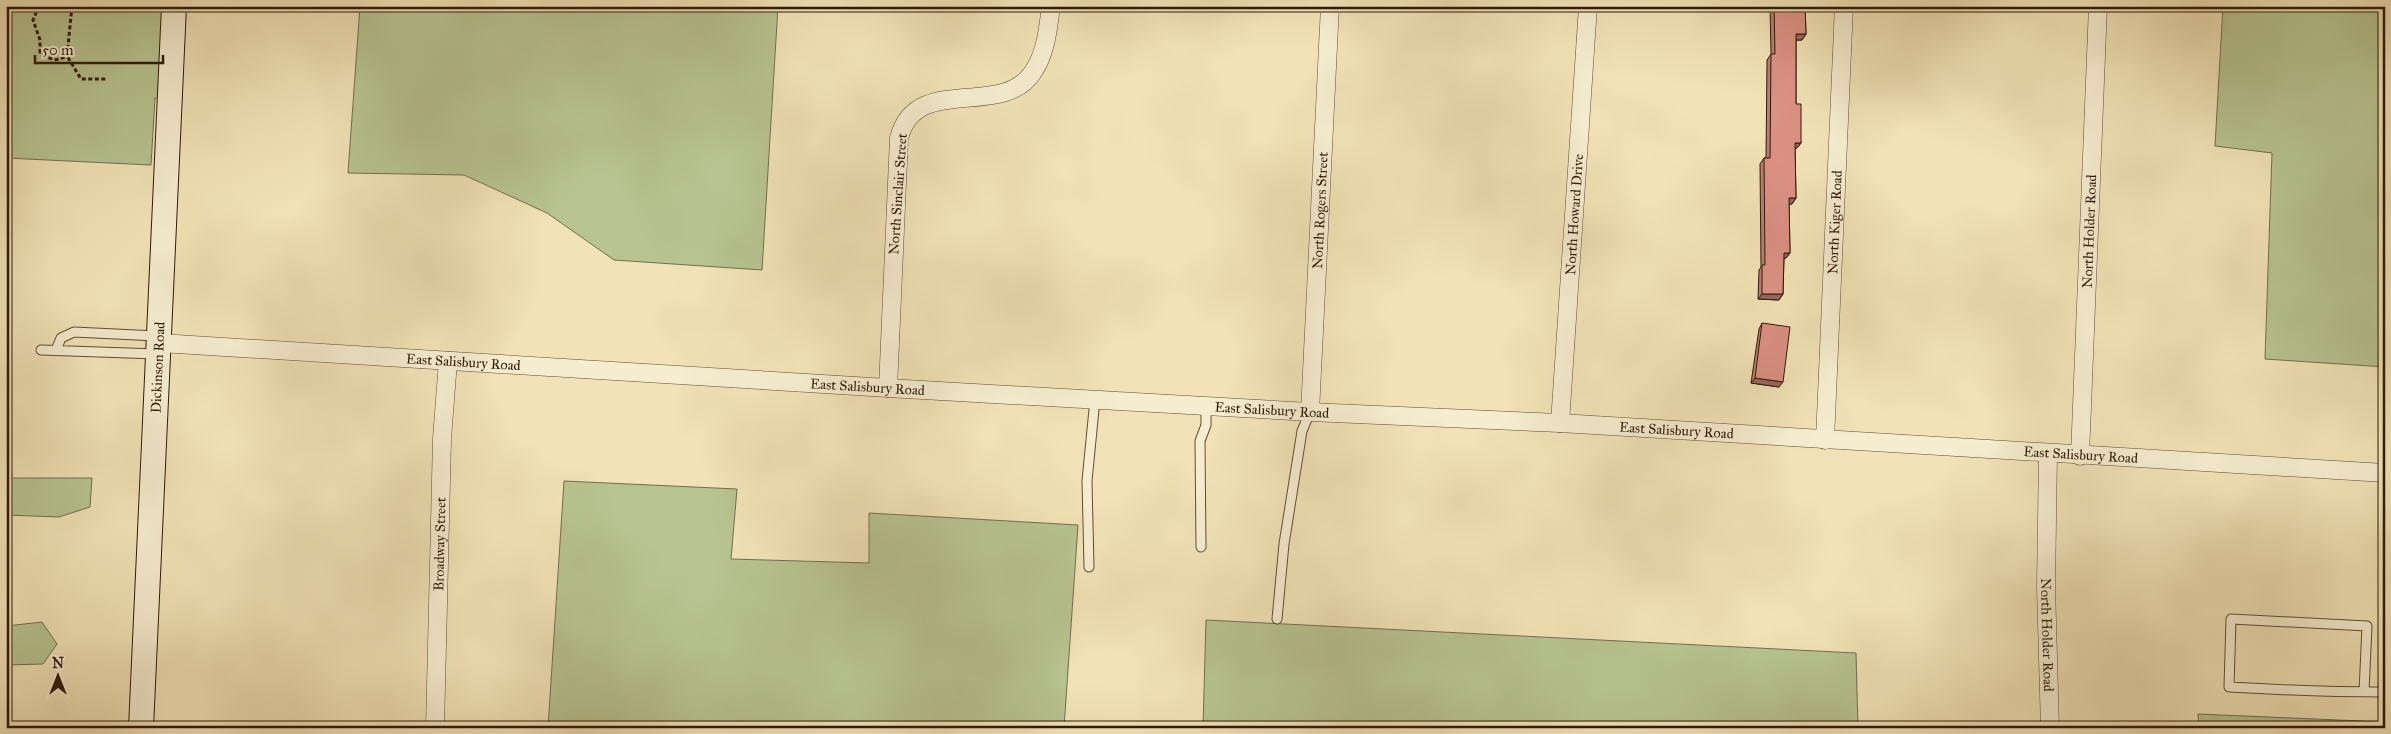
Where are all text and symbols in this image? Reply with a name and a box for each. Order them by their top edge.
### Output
scale bar [35,32,162,64]
text: 50 m [42,41,74,59]
street label: North Sinclair Street [885,133,911,255]
street label: North Rogers Street [1309,151,1331,269]
street label: North Howard Drive [1561,153,1587,276]
street label: North Kiger Road [1824,170,1845,275]
street label: North Holder Road [2078,174,2100,288]
street label: Dickinson Road [147,321,168,413]
street label: East Salisbury Road [406,350,521,374]
street label: East Salisbury Road [810,375,925,399]
street label: East Salisbury Road [1214,398,1330,421]
street label: East Salisbury Road [1619,418,1734,442]
street label: East Salisbury Road [2023,443,2138,467]
street label: Broadway Street [430,497,449,591]
street label: North Holder Road [2037,578,2057,692]
north arrow [32,652,82,702]
text: N [52,655,64,672]

